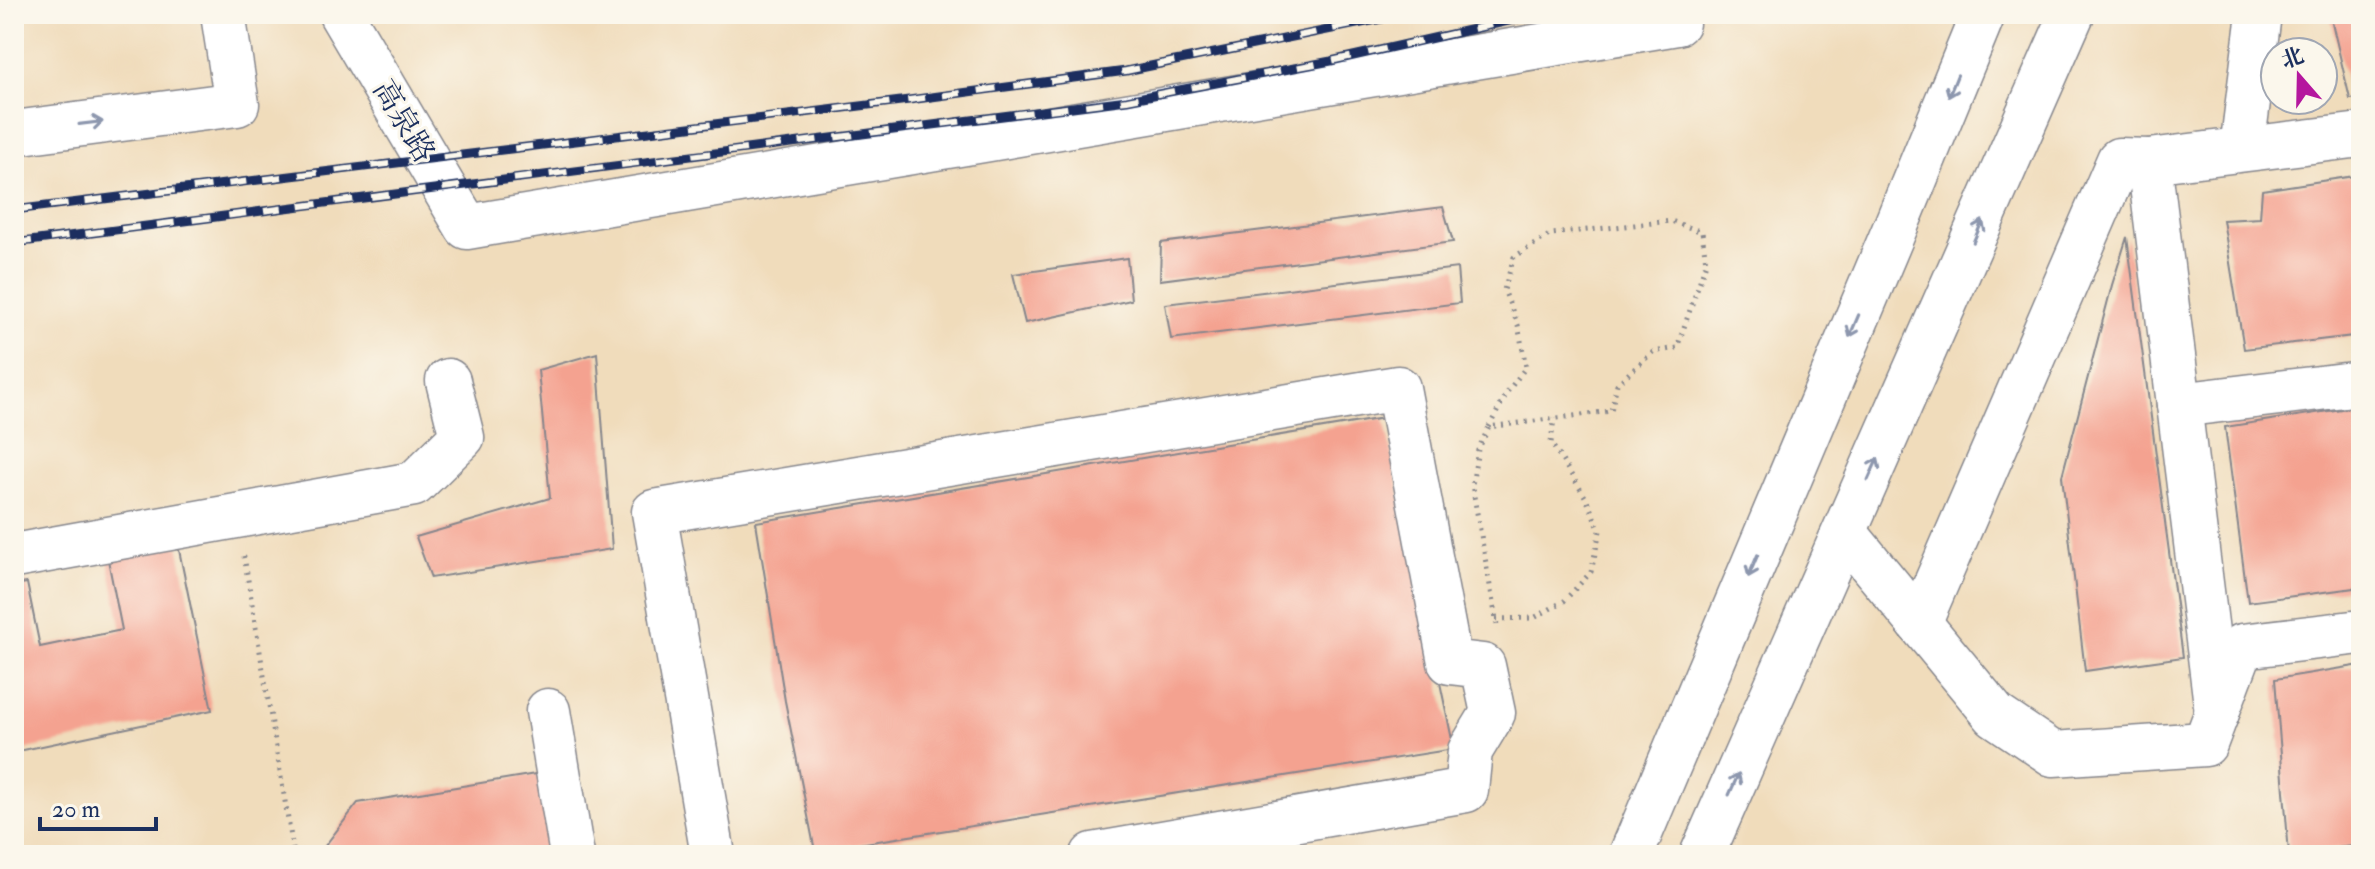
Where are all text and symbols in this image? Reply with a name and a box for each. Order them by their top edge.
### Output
north arrow [2259,36,2339,116]
text: 北 [2277,41,2308,75]
street label: 高泉路 [365,73,443,169]
one-way arrow [1945,73,1960,98]
one-way arrow [78,115,103,130]
one-way arrow [1971,219,1986,243]
one-way arrow [1845,313,1860,338]
one-way arrow [1866,457,1881,481]
one-way arrow [1744,553,1759,578]
one-way arrow [1727,772,1742,797]
scale bar [40,781,156,831]
text: 20 m [52,794,101,825]

